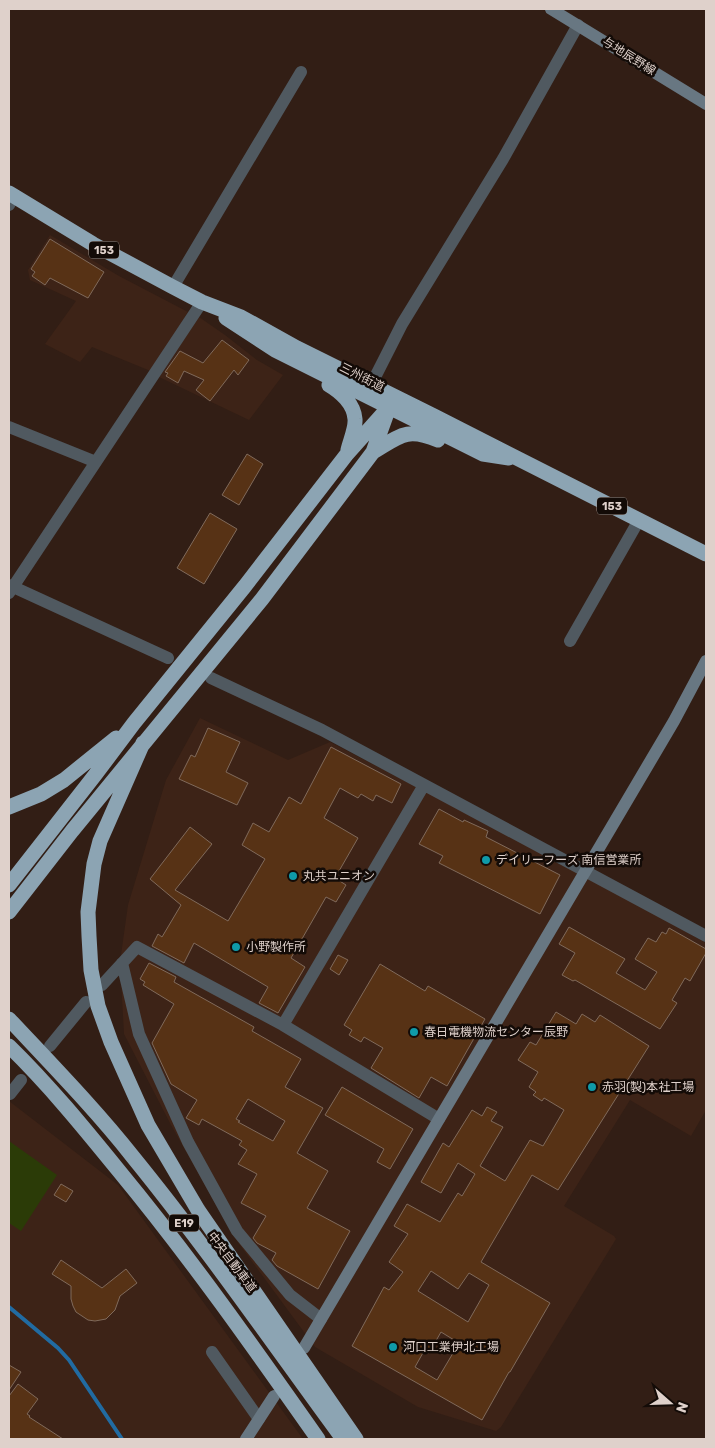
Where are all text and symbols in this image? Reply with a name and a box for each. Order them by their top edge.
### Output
street label: 与地辰野線 [600,34,658,78]
road number: 153 [89,242,119,258]
street label: 三州街道 [337,360,387,394]
road number: 153 [597,498,627,514]
place label: デイリーフーズ 南信営業所 [496,853,642,867]
marker: デイリーフーズ 南信営業所 [480,854,492,866]
place label: 丸共ユニオン [303,869,375,883]
marker: 丸共ユニオン [287,870,299,882]
place label: 小野製作所 [246,940,306,954]
marker: 小野製作所 [230,941,242,953]
place label: 春日電機物流センター辰野 [424,1025,568,1039]
marker: 春日電機物流センター辰野 [408,1026,420,1038]
place label: 赤羽(製)本社工場 [602,1080,694,1094]
marker: 赤羽(製)本社工場 [586,1081,598,1093]
road number: E19 [169,1214,199,1232]
street label: 中央自動車道 [205,1229,259,1295]
place label: 河口工業伊北工場 [403,1340,499,1354]
marker: 河口工業伊北工場 [387,1341,399,1353]
north arrow [645,1378,695,1428]
text: N [672,1400,691,1415]

